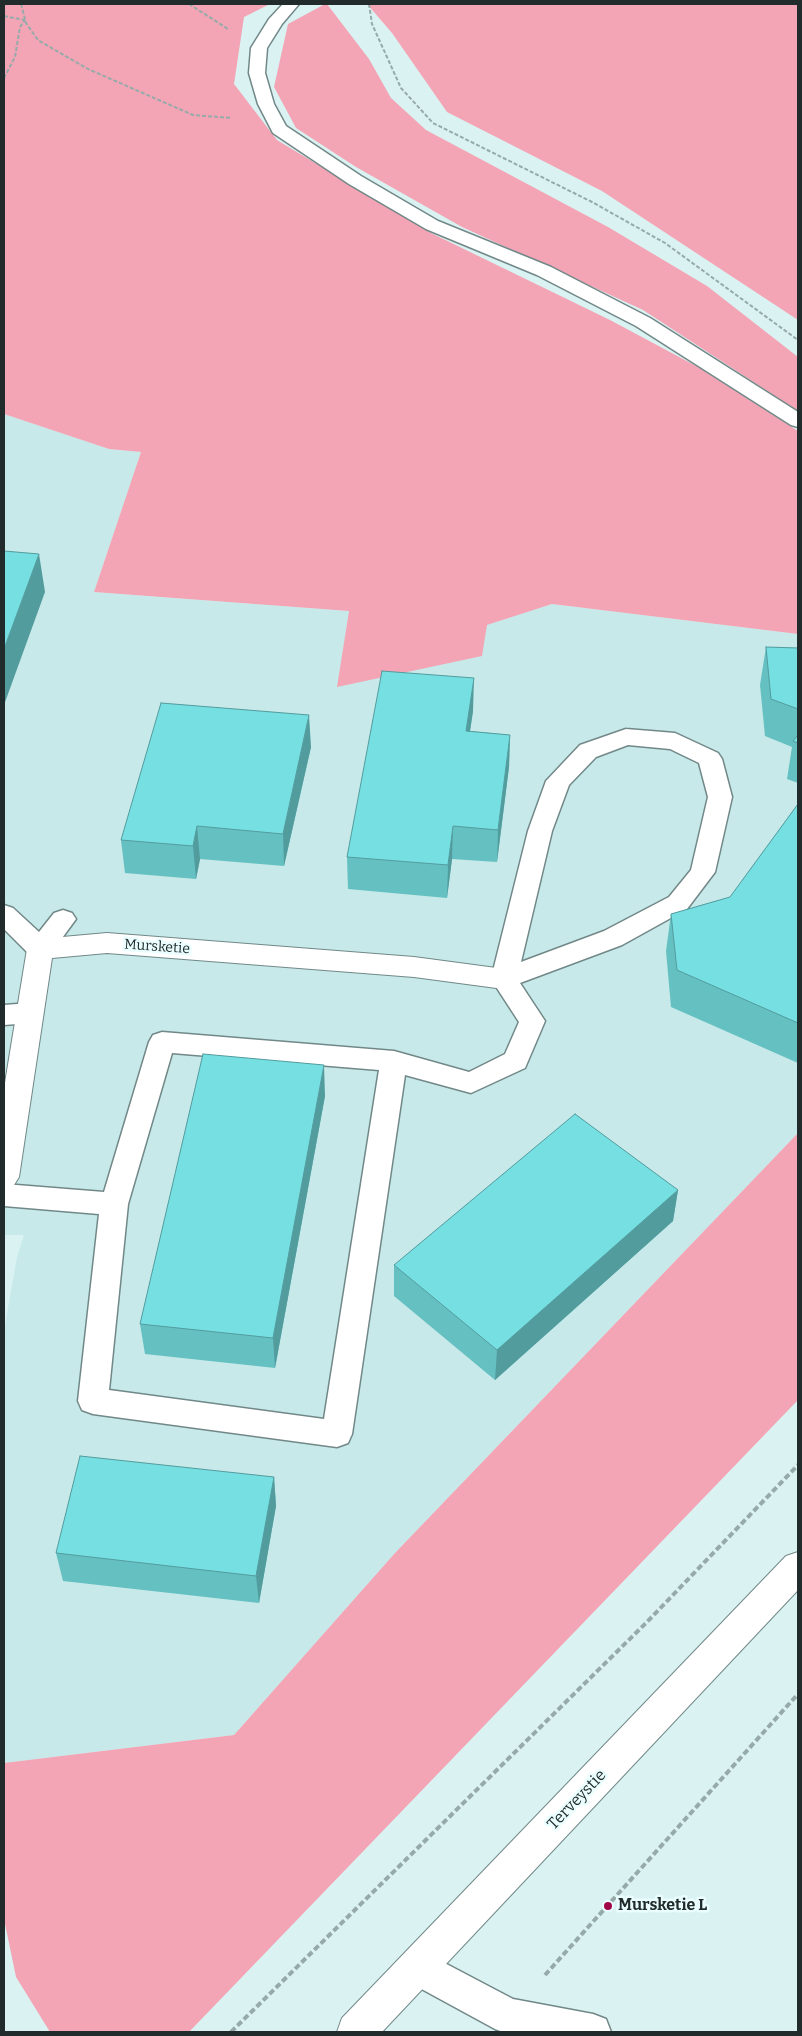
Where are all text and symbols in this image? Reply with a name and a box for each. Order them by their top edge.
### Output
street label: Mursketie [124,936,190,958]
street label: Terveystie [544,1766,610,1834]
place label: Mursketie L [618,1896,707,1916]
marker: Mursketie L [602,1900,614,1912]

